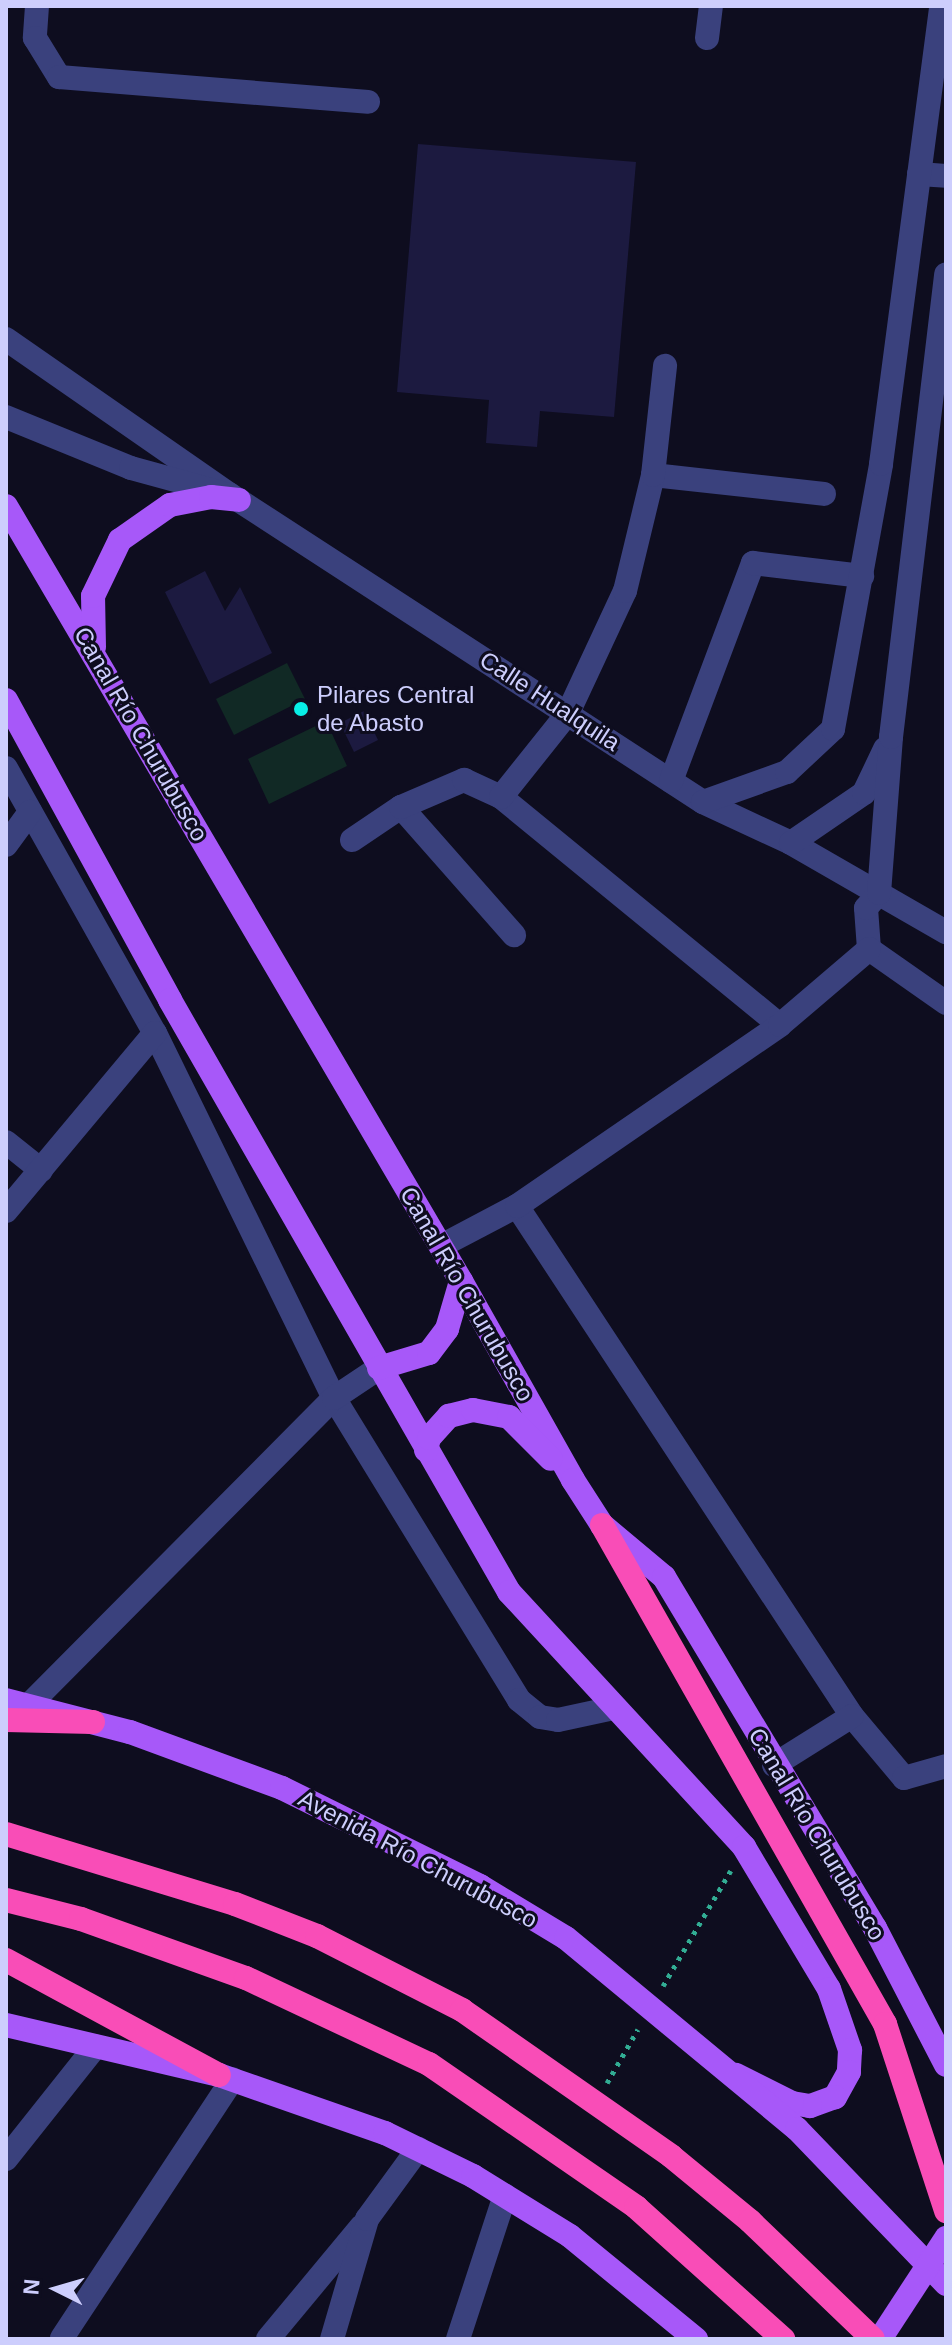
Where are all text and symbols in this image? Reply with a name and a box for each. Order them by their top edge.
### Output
street label: Canal Río Churubusco [68,622,214,846]
street label: Calle Hualquila [474,645,626,757]
place label: Pilares Central de Abasto [317,681,474,737]
marker: Pilares Central de Abasto [292,700,310,718]
street label: Canal Río Churubusco [394,1182,540,1406]
street label: Canal Río Churubusco [742,1723,892,1945]
street label: Avenida Río Churubusco [294,1784,542,1934]
north arrow [16,2249,96,2329]
text: N [18,2278,45,2296]

